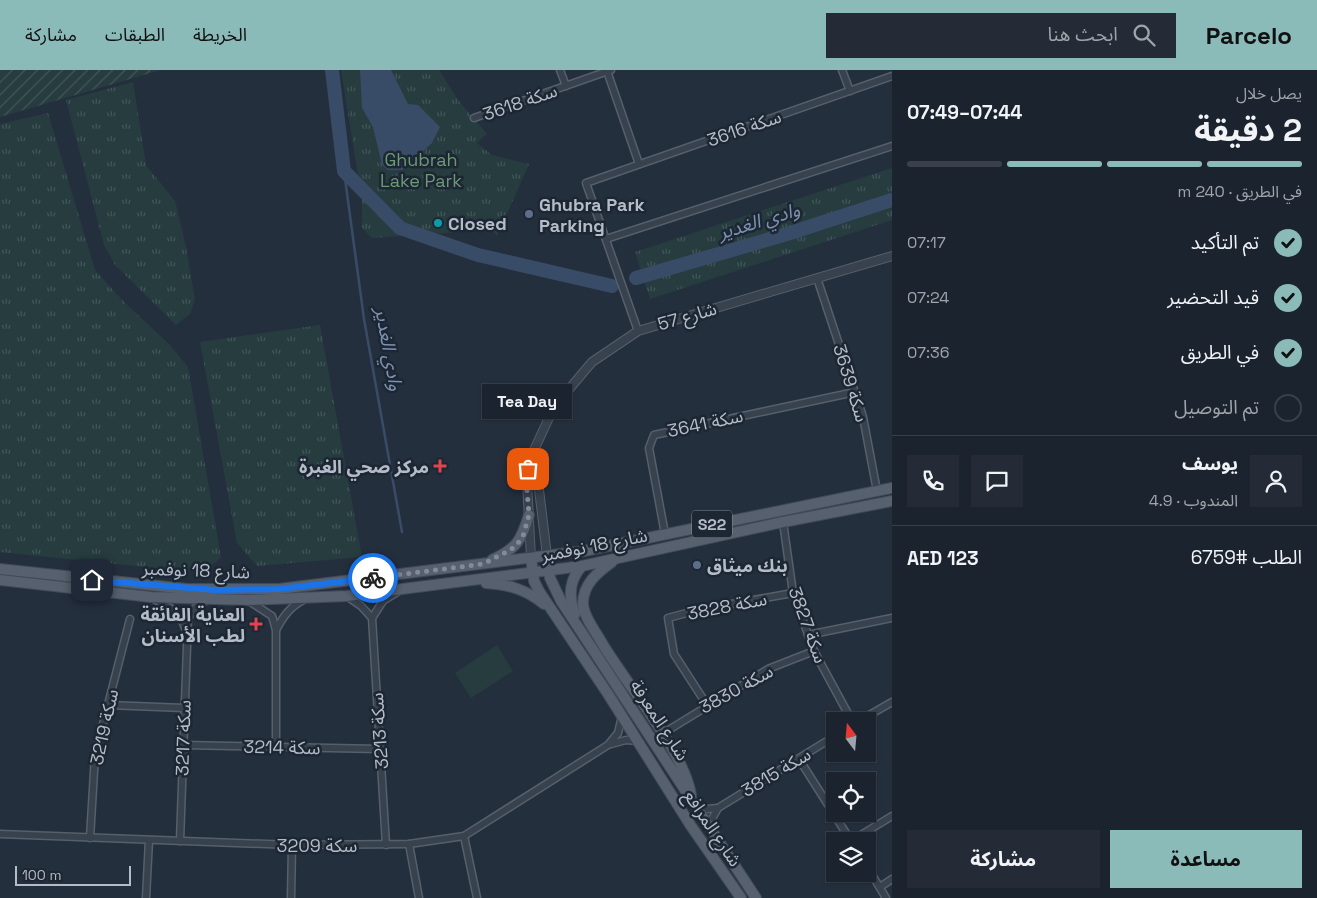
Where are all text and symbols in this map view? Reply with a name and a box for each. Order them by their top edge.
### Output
search box [826,13,1176,58]
text: Parcelo [1206,20,1292,51]
icon: search [1130,21,1158,49]
text: ابحث هنا [1047,22,1118,47]
text: مشاركة [25,23,77,46]
text: الطبقات [105,23,165,46]
text: الخريطة [193,23,247,46]
street label: سكة 3618 [480,79,560,125]
text: يصل خلال [1236,83,1302,104]
text: 07:44–07:49 [907,100,1022,125]
street label: سكة 3616 [704,105,784,151]
text: 2 دقيقة [1194,110,1302,150]
park label: Ghubrah Lake Park [380,148,462,192]
text: في الطريق · 240 m [1178,181,1302,202]
place label: Ghubra Park Parking [539,193,645,237]
water label: وادي الغدير [713,197,804,248]
marker: Ghubra Park Parking [523,208,535,220]
place label: Closed [448,212,507,235]
marker: Closed [432,217,444,229]
icon: check [1274,229,1302,257]
text: تم التأكيد [1191,230,1259,255]
text: 07:17 [907,232,946,253]
icon: check [1274,284,1302,312]
text: قيد التحضير [1167,285,1259,310]
text: 07:24 [907,287,949,308]
street label: شارع 57 [655,297,720,338]
water label: وادي الغدير [367,303,409,393]
icon: check [1274,339,1302,367]
text: في الطريق [1181,340,1259,365]
street label: سكة 3639 [828,341,874,425]
text: 07:36 [907,342,950,363]
callout: Tea Day [483,384,573,419]
text: Tea Day [497,391,557,412]
text: تم التوصيل [1174,395,1259,420]
street label: سكة 3641 [665,404,745,442]
pin [507,448,549,490]
text: يوسف [1182,451,1238,476]
place label: مركز صحي الغبرة [299,455,429,481]
icon: bag [514,455,542,483]
button: phone [907,455,959,507]
button: chat [971,455,1023,507]
button: person [1250,455,1302,507]
marker: مركز صحي الغبرة [433,459,447,473]
text: المندوب · 4.9 [1149,490,1238,511]
road number: S22 [692,510,732,538]
street label: شارع 18 نوفمبر [538,523,650,570]
text: الطلب #6759 [1191,545,1302,570]
text: AED 123 [907,546,978,571]
courier [348,553,398,603]
place label: بنك ميثاق [707,554,788,577]
street label: شارع 18 نوفمبر [140,557,250,586]
pin [71,559,113,601]
marker: بنك ميثاق [691,559,703,571]
icon: bike [359,564,387,592]
icon: home [78,566,106,594]
street label: سكة 3827 [784,584,832,666]
street label: سكة 3828 [685,587,769,625]
place label: العناية الفائقة لطب الأسنان [140,603,245,647]
marker: العناية الفائقة لطب الأسنان [249,617,263,631]
street label: سكة 3830 [695,659,777,719]
street label: شارع المعرفة [623,675,695,766]
street label: سكة 3219 [85,687,123,767]
street label: سكة 3213 [365,692,393,770]
street label: سكة 3217 [170,700,196,776]
north arrow [826,712,876,762]
map controls [826,712,876,882]
street label: سكة 3214 [243,735,321,759]
street label: سكة 3815 [737,742,815,802]
button: locate [826,772,876,822]
street label: شارع المرافع [676,785,747,872]
button: مشاركة [907,830,1100,888]
button: مساعدة [1110,830,1302,888]
button: layers [826,832,876,882]
street label: سكة 3209 [277,834,357,857]
scale bar [15,863,131,886]
text: 100 m [22,866,61,884]

